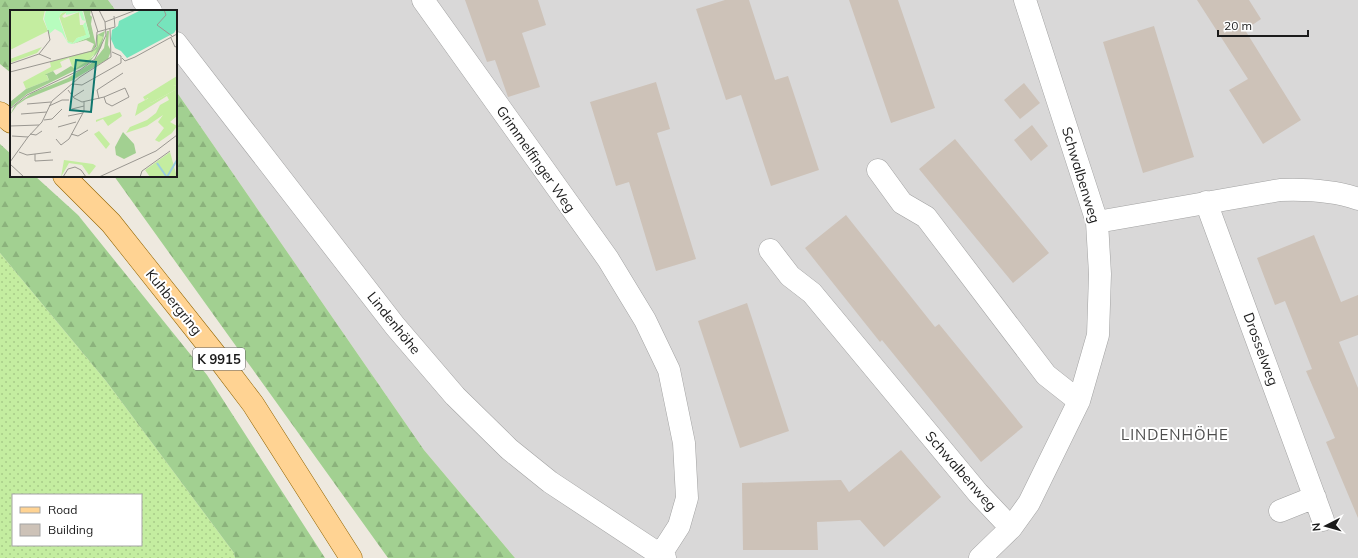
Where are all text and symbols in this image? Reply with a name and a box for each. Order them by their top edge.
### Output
inset map [10,10,177,177]
scale bar [1218,12,1308,38]
text: 20 m [1224,18,1252,33]
street label: Grimmelfinger Weg [492,102,580,216]
street label: Schwalbenweg [1058,125,1104,225]
street label: Kuhbergring [142,265,206,339]
street label: Lindenhöhe [363,288,425,358]
street label: Drosselweg [1239,310,1283,388]
road number: K 9915 [193,348,245,370]
district label: LINDENHÖHE [1121,425,1229,444]
street label: Schwalbenweg [921,427,1001,515]
legend [12,494,142,546]
text: Road [48,502,77,517]
north arrow [1306,506,1346,546]
text: Building [48,522,93,537]
text: N [1309,522,1323,532]

